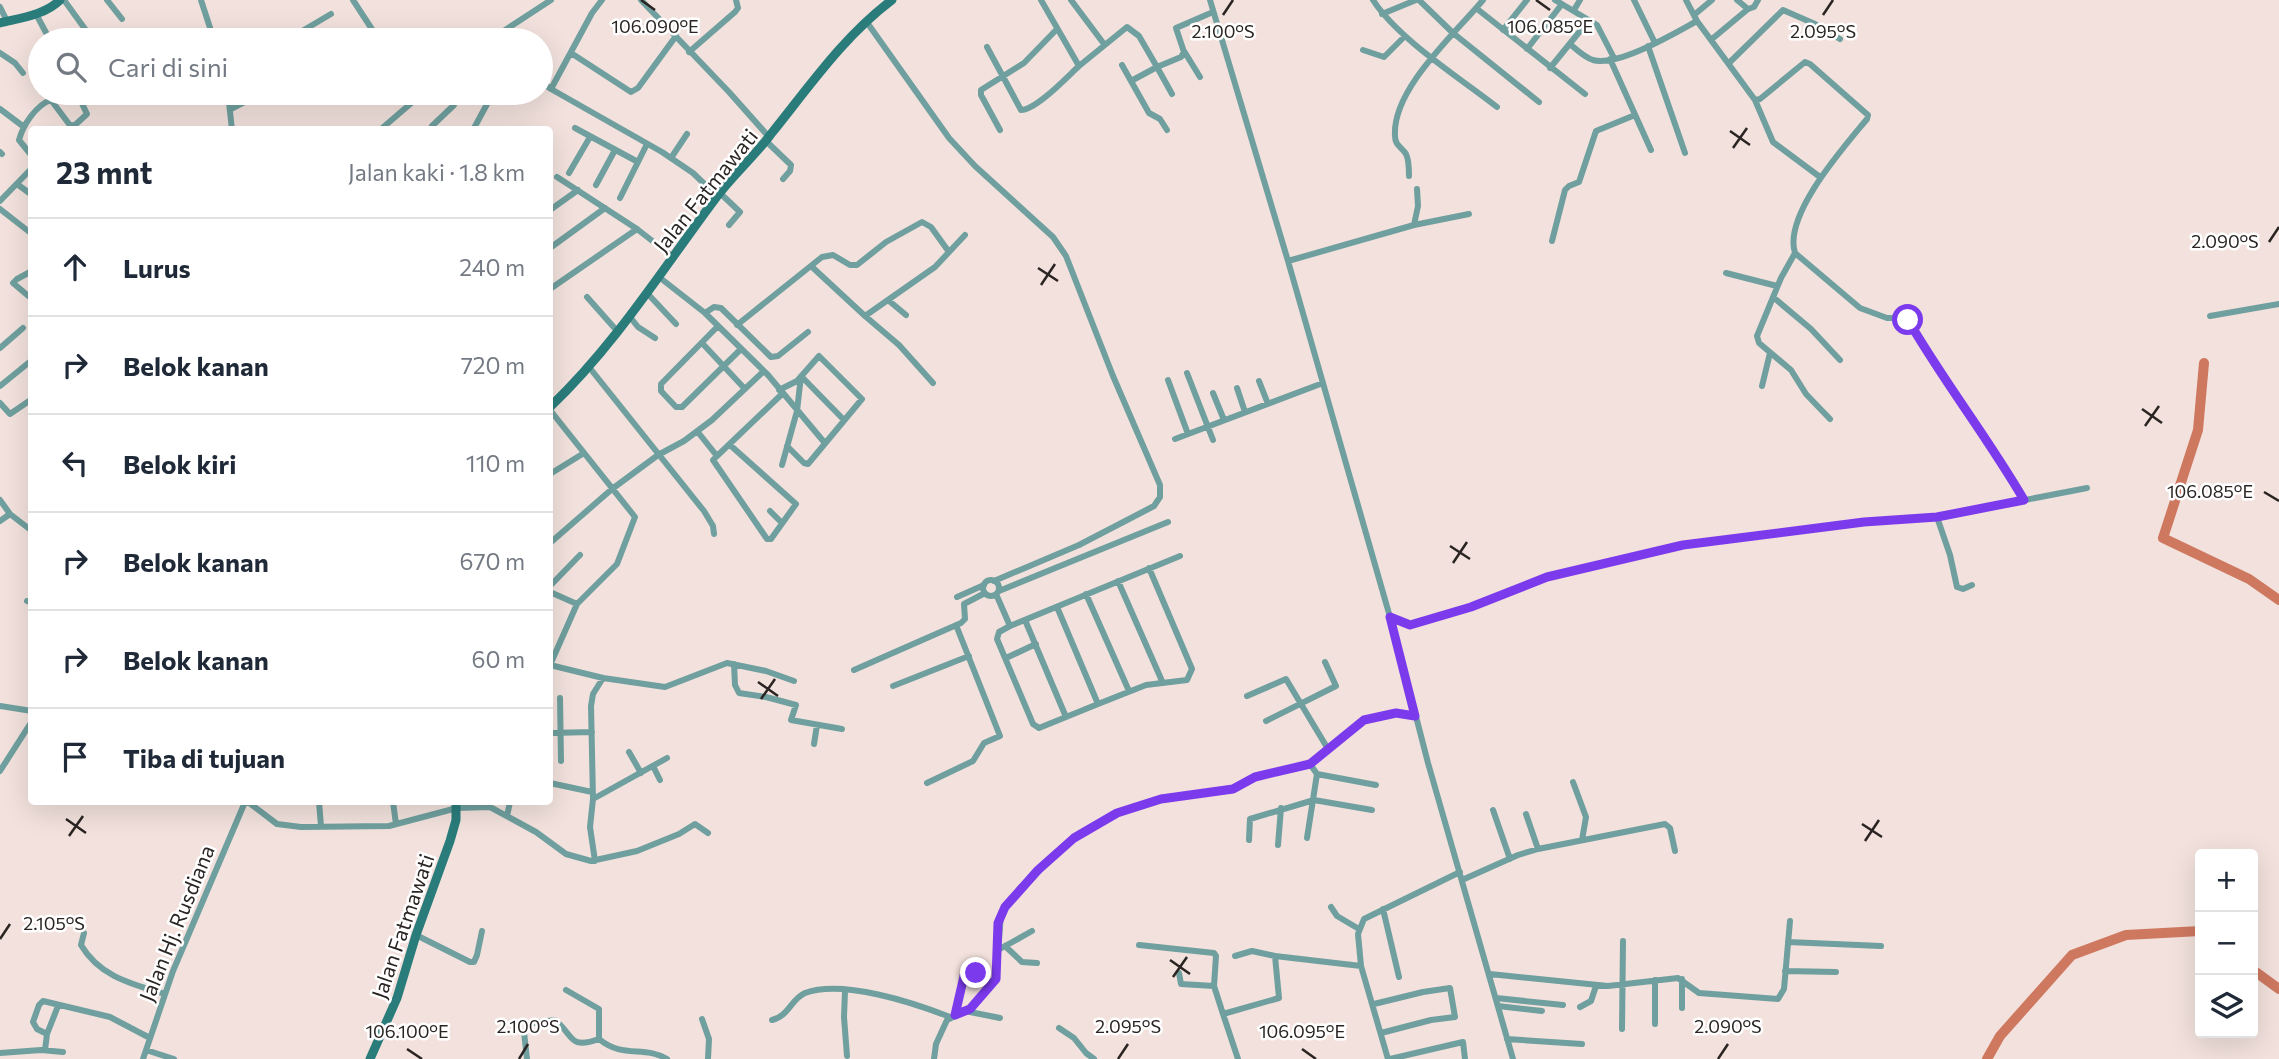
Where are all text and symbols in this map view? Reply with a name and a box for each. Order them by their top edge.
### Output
text: 106.090°E [611,15,699,37]
text: 106.085°E [1507,15,1593,37]
text: 2.100°S [1191,20,1255,42]
text: 2.095°S [1790,20,1856,42]
search box [28,28,553,105]
icon: search [52,48,90,86]
text: Cari di sini [108,51,228,82]
street label: Jalan Fatmawati [648,123,762,257]
text: 23 mnt [56,153,152,190]
text: Jalan kaki · 1.8 km [348,158,525,186]
text: 2.090°S [2191,230,2259,252]
icon: ahead [56,248,94,286]
text: Lurus [123,252,191,283]
text: 240 m [459,253,525,281]
route start [1892,304,1923,335]
icon: right [56,346,94,384]
text: Belok kanan [123,350,269,381]
text: 720 m [461,351,525,379]
icon: left [56,444,94,482]
text: Belok kiri [123,448,237,479]
text: 110 m [466,449,525,477]
text: 106.085°E [2167,480,2253,502]
icon: right [56,542,94,580]
text: Belok kanan [123,546,269,577]
text: 670 m [460,547,525,575]
icon: right [56,640,94,678]
text: Belok kanan [123,644,269,675]
text: 60 m [472,645,525,673]
icon: arrive [56,738,94,776]
text: Tiba di tujuan [123,742,285,773]
street label: Jalan Hj. Rusdiana [133,841,219,1005]
map controls [2195,849,2258,1038]
button: + [2195,849,2258,912]
street label: Jalan Fatmawati [366,850,438,1002]
text: 2.105°S [23,912,85,934]
button: − [2195,912,2258,975]
route end [960,957,991,988]
button: layers [2195,975,2258,1038]
text: 2.100°S [496,1015,560,1037]
text: 2.095°S [1095,1015,1161,1037]
text: 2.090°S [1694,1015,1762,1037]
text: 106.100°E [365,1020,449,1042]
text: 106.095°E [1259,1020,1345,1042]

